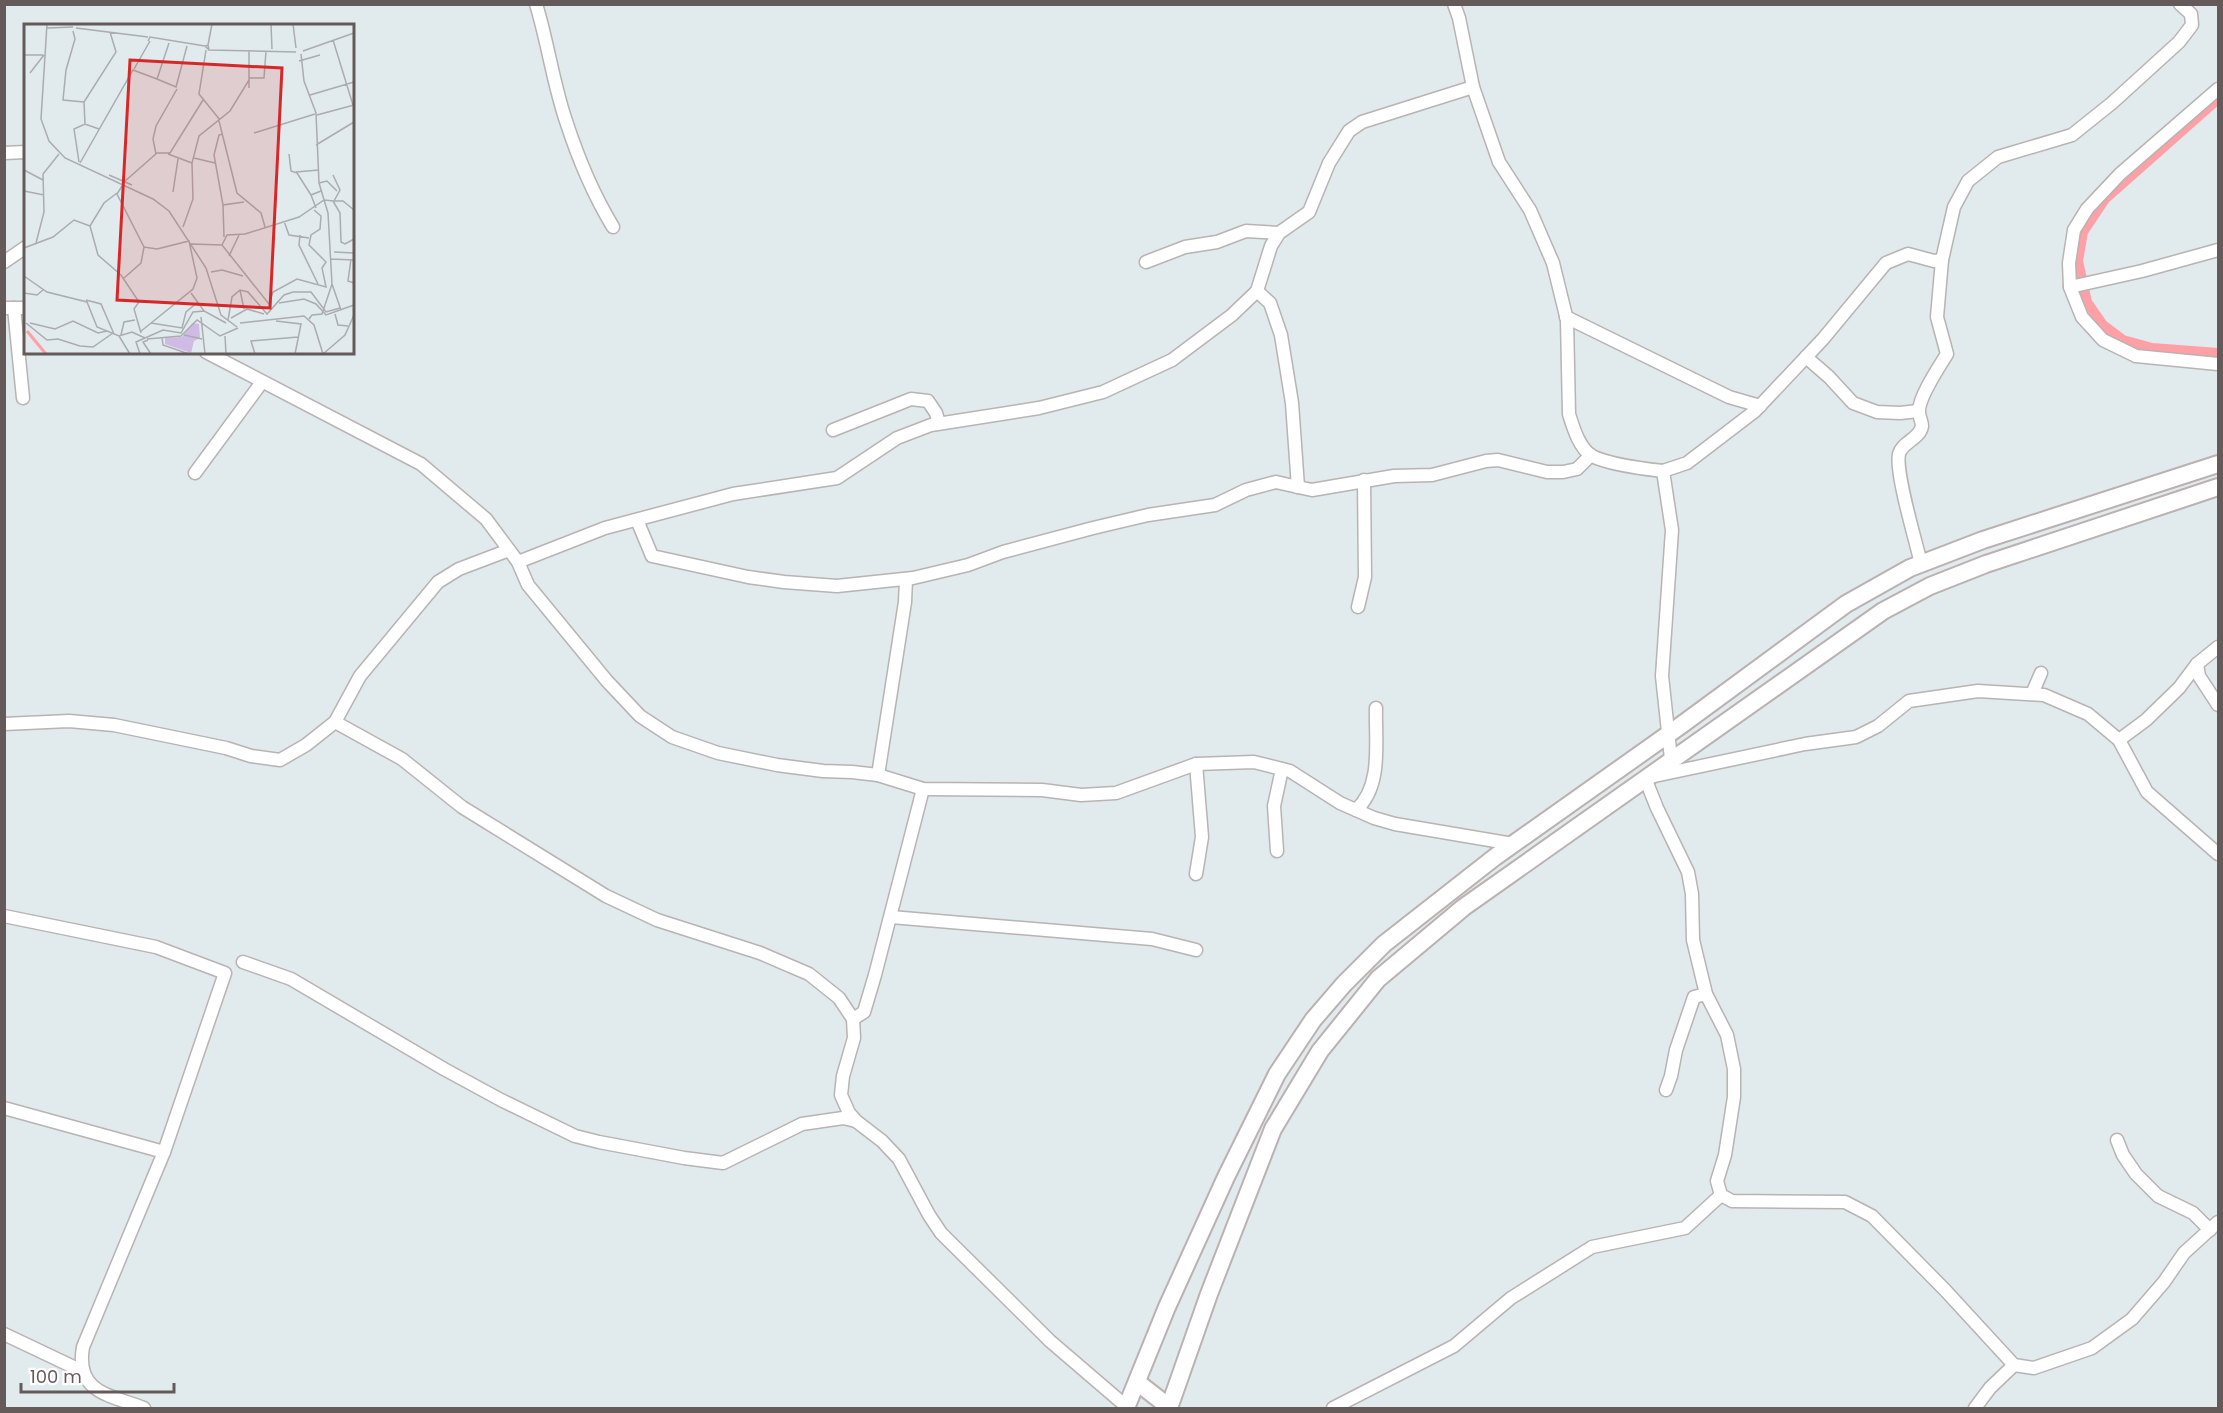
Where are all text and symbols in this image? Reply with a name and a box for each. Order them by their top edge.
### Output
inset map [24,24,354,354]
scale bar [21,1356,174,1394]
text: 100 m [30,1364,82,1389]

